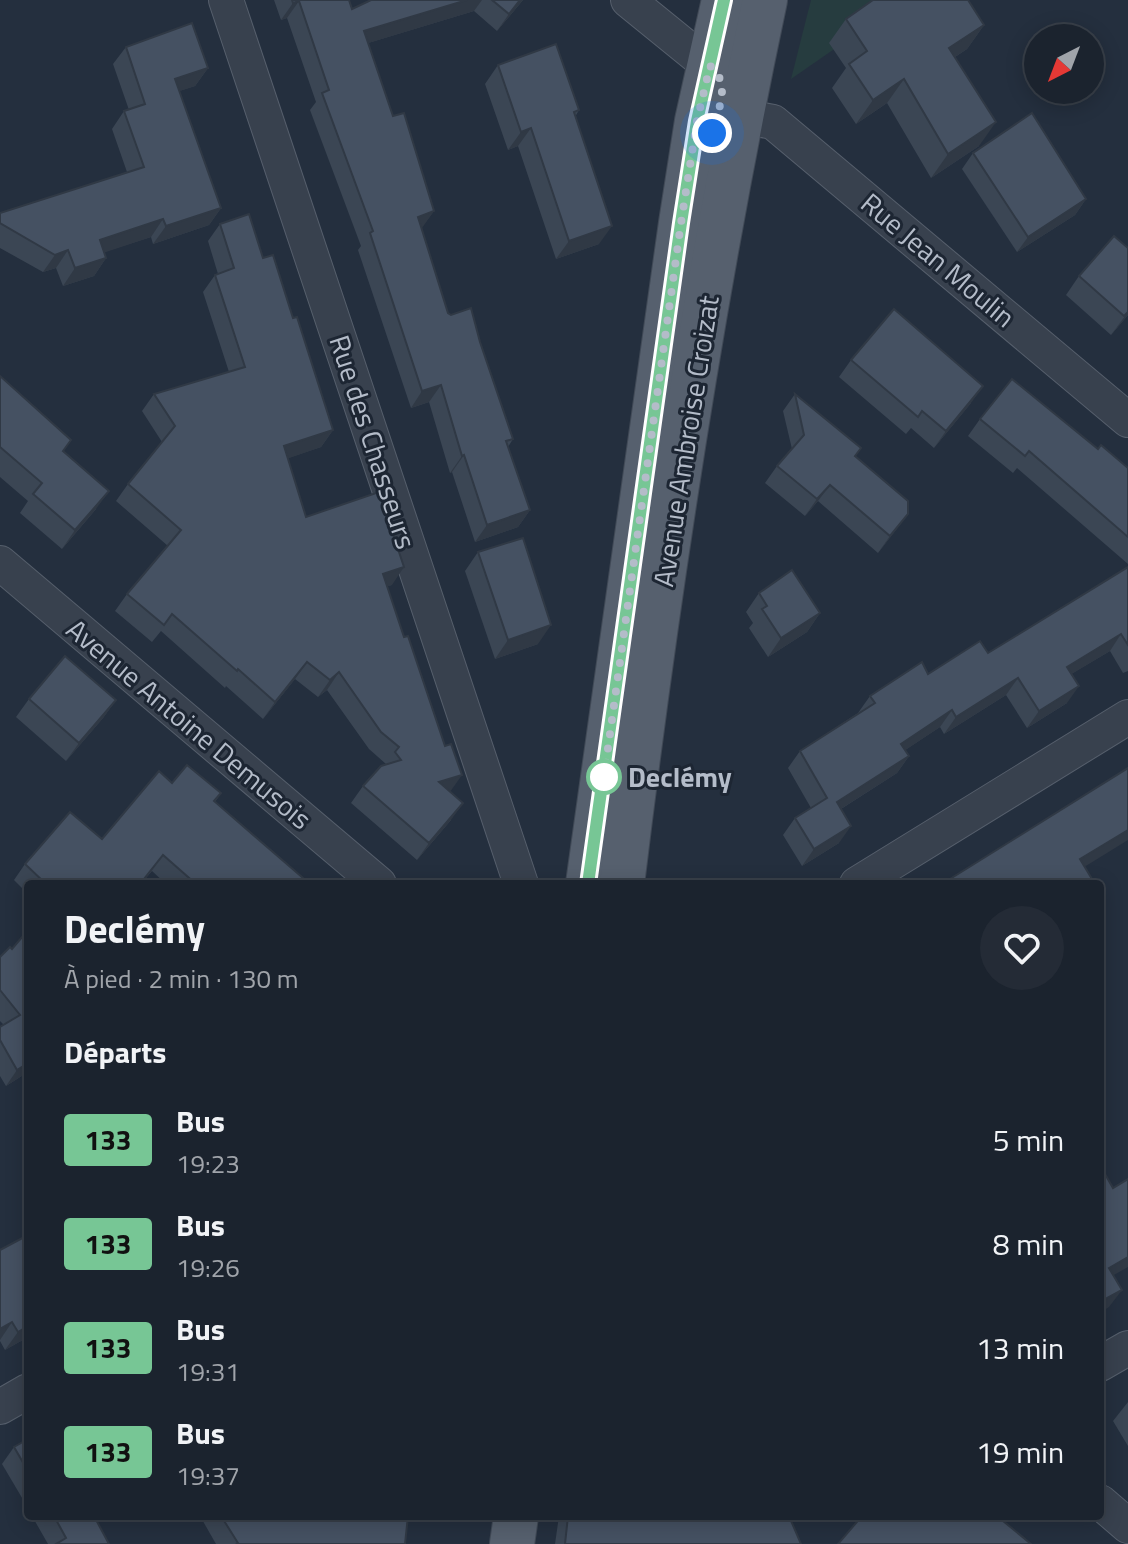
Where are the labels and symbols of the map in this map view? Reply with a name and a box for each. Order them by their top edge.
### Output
north arrow [1024,24,1104,104]
your location [692,113,732,153]
street label: Rue Jean Moulin [852,182,1025,337]
street label: Avenue Ambroise Croizat [641,292,730,590]
street label: Rue des Chasseurs [319,329,428,554]
street label: Avenue Antoine Demusois [57,608,321,839]
place label: Declémy [628,755,732,798]
marker: Declémy [587,760,621,794]

